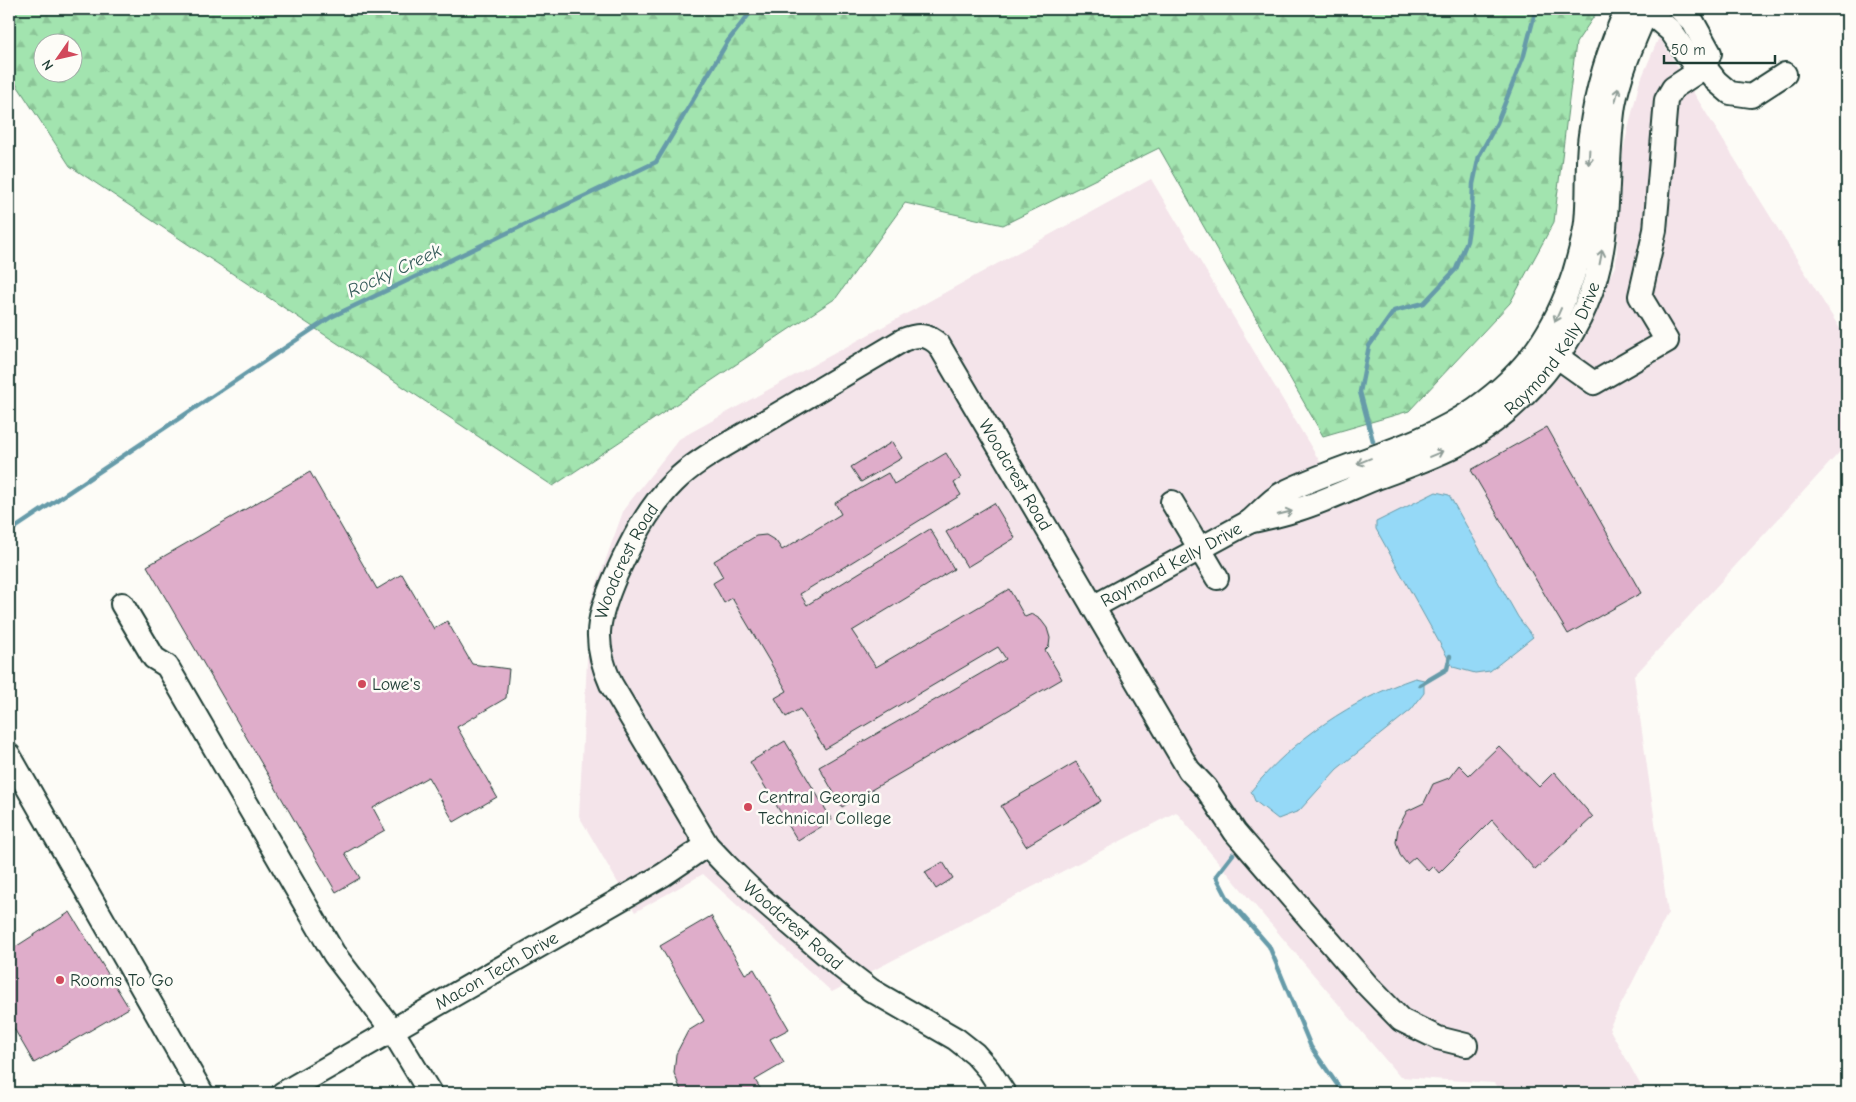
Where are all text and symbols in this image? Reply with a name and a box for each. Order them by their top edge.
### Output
north arrow [32,32,82,82]
scale bar [1664,32,1775,64]
text: 50 m [1671,41,1706,59]
text: N [38,56,57,74]
one-way arrow [1613,88,1622,104]
one-way arrow [1584,148,1593,164]
water label: Rocky Creek [344,239,446,302]
one-way arrow [1597,249,1606,265]
street label: Raymond Kelly Drive [1500,279,1605,420]
one-way arrow [1552,307,1562,322]
street label: Woodcrest Road [974,416,1056,534]
one-way arrow [1428,449,1443,459]
one-way arrow [1356,457,1371,466]
street label: Woodcrest Road [591,500,663,621]
one-way arrow [1276,508,1292,517]
street label: Raymond Kelly Drive [1097,518,1246,612]
place label: Lowe's [372,674,421,695]
marker: Lowe's [356,678,368,690]
place label: Central Georgia Technical College [758,787,891,829]
marker: Central Georgia Technical College [742,801,754,813]
street label: Woodcrest Road [738,876,847,974]
street label: Macon Tech Drive [431,927,562,1015]
place label: Rooms To Go [70,970,174,991]
marker: Rooms To Go [54,974,66,986]

